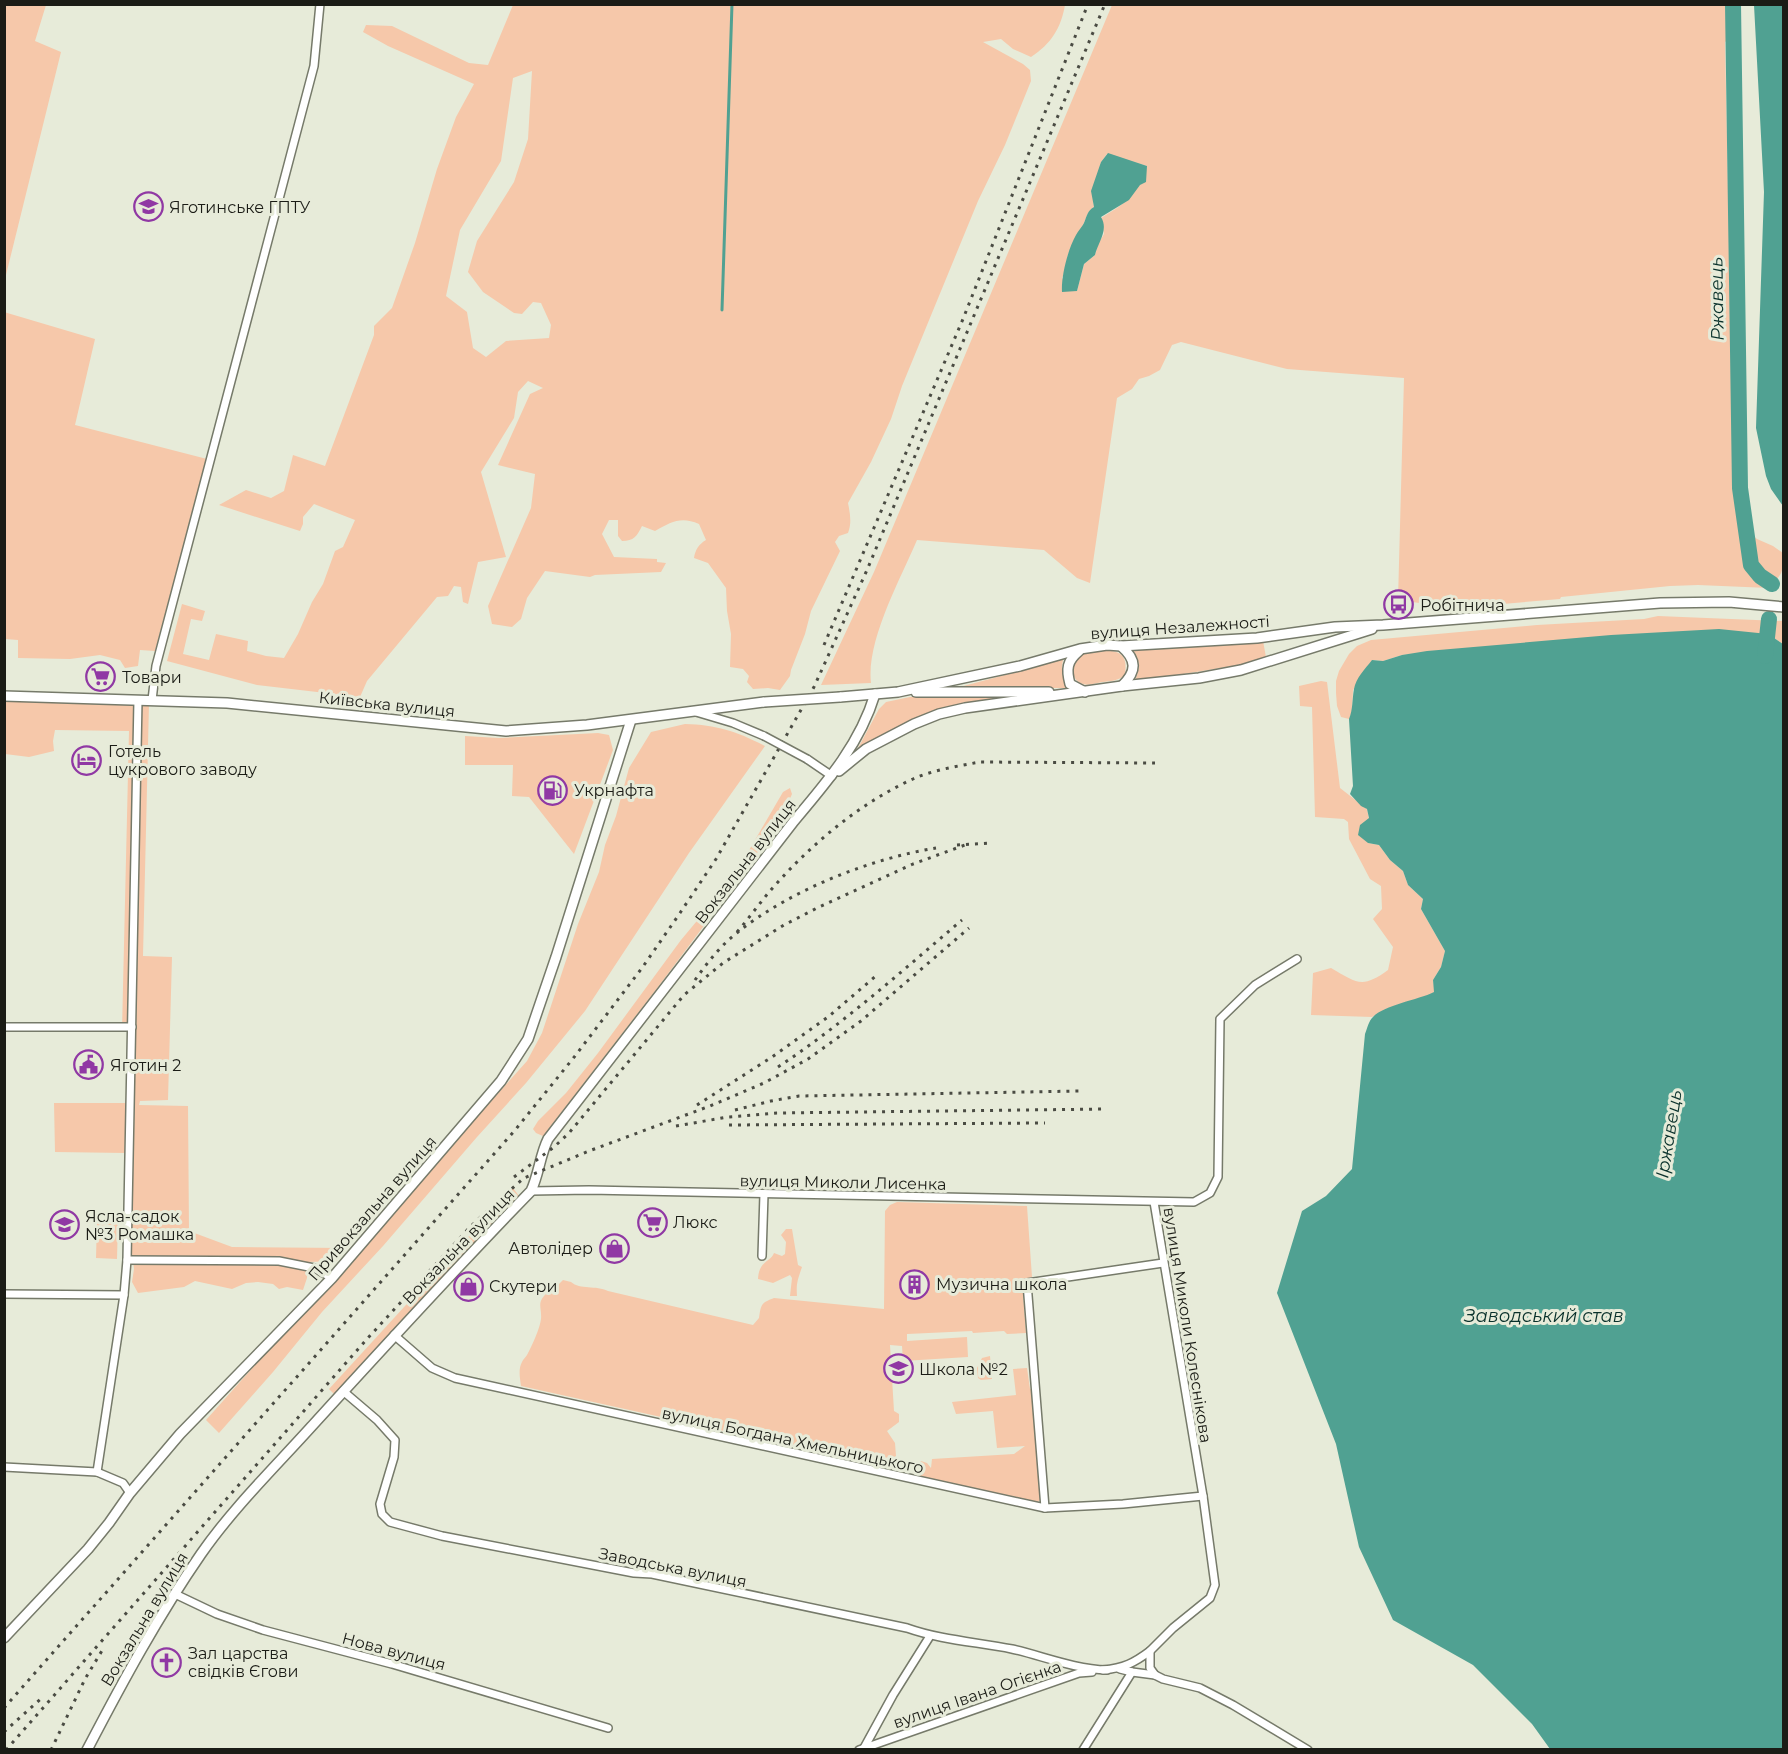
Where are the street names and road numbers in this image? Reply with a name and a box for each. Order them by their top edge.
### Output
street label: вулиця Незалежності [1090,612,1270,643]
street label: Київська вулиця [318,688,456,721]
street label: Вокзальна вулиця [691,795,800,927]
street label: Привокзальна вулиця [304,1132,440,1285]
street label: вулиця Миколи Лисенка [739,1171,947,1194]
street label: Вокзальна вулиця [398,1185,518,1308]
street label: вулиця Миколи Колеснікова [1159,1206,1216,1444]
street label: вулиця Богдана Хмельницького [660,1403,926,1478]
street label: Заводська вулиця [597,1544,748,1591]
street label: Вокзальна вулиця [97,1549,192,1690]
street label: Нова вулиця [340,1629,448,1674]
street label: вулиця Івана Огієнка [891,1657,1064,1732]

